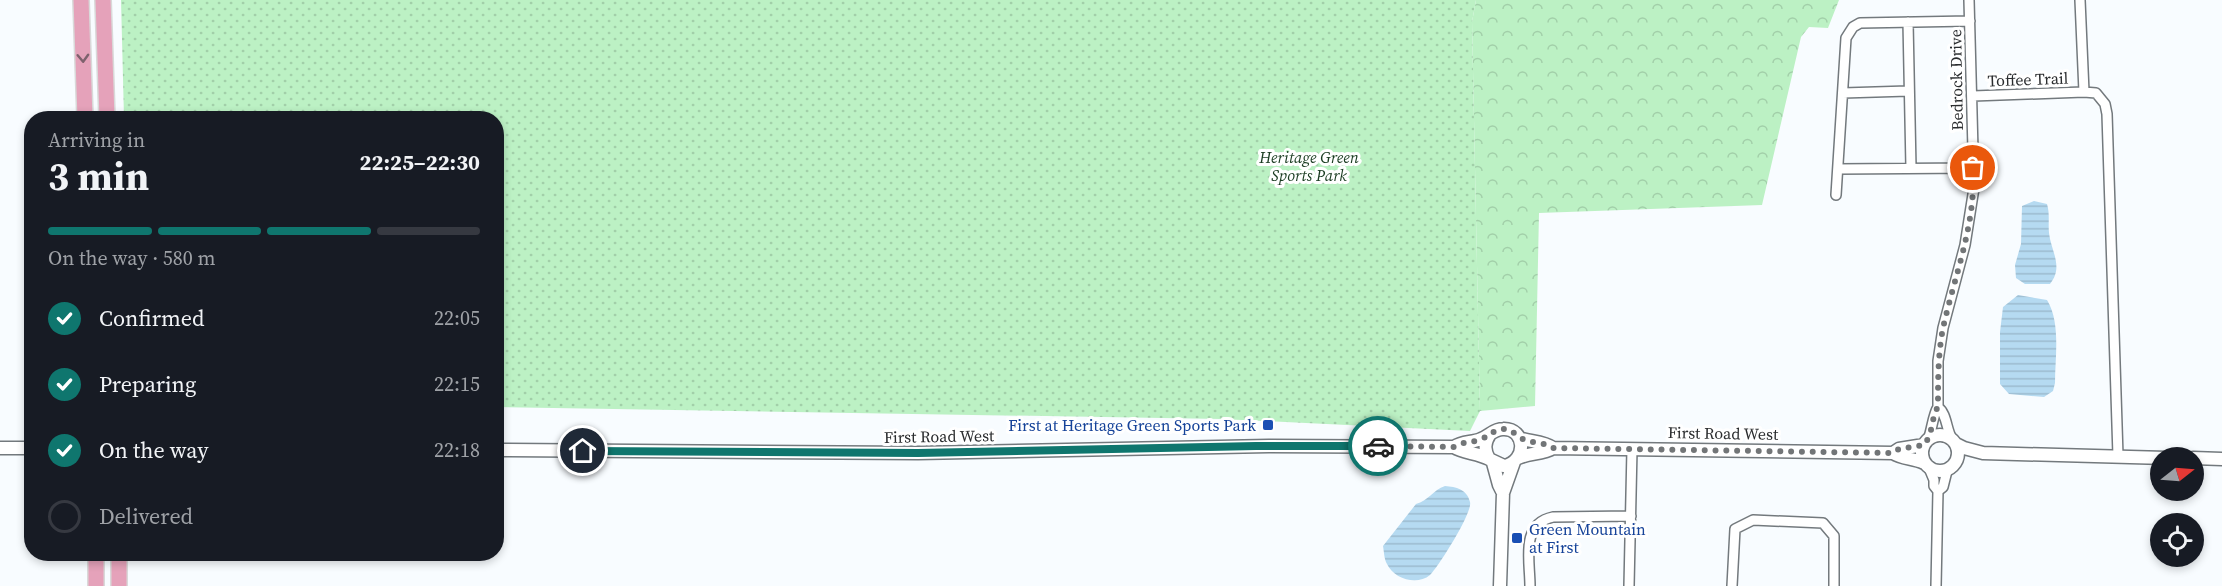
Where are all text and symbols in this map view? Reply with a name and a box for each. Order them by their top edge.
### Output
street label: Bedrock Drive [1944,29,1968,131]
one-way arrow [76,54,89,63]
street label: Toffee Trail [1987,67,2069,91]
text: Arriving in [48,126,145,154]
pin [1947,142,1998,193]
park label: Heritage Green Sports Park [1258,146,1359,186]
text: 22:25–22:30 [360,147,480,177]
text: 3 min [48,150,149,203]
icon: bag [1956,151,1989,184]
text: On the way · 580 m [48,244,215,272]
icon: check [48,302,81,335]
text: Confirmed [99,303,204,333]
text: 22:05 [434,304,480,332]
icon: check [48,368,81,401]
text: Preparing [99,369,196,399]
text: 22:15 [434,370,480,398]
place label: First at Heritage Green Sports Park [1008,414,1256,436]
courier [1348,416,1408,476]
marker: First at Heritage Green Sports Park [1261,418,1275,432]
street label: First Road West [1668,421,1779,445]
street label: First Road West [884,424,995,448]
pin [557,425,608,476]
icon: car [1362,430,1395,463]
icon: check [48,434,81,467]
icon: home [566,434,599,467]
text: On the way [99,435,208,465]
text: 22:18 [434,436,480,464]
north arrow [2150,447,2204,501]
map controls [2150,447,2204,567]
text: Delivered [99,501,193,531]
button: locate [2150,513,2204,567]
place label: Green Mountain at First [1529,518,1646,558]
marker: Green Mountain at First [1510,531,1524,545]

